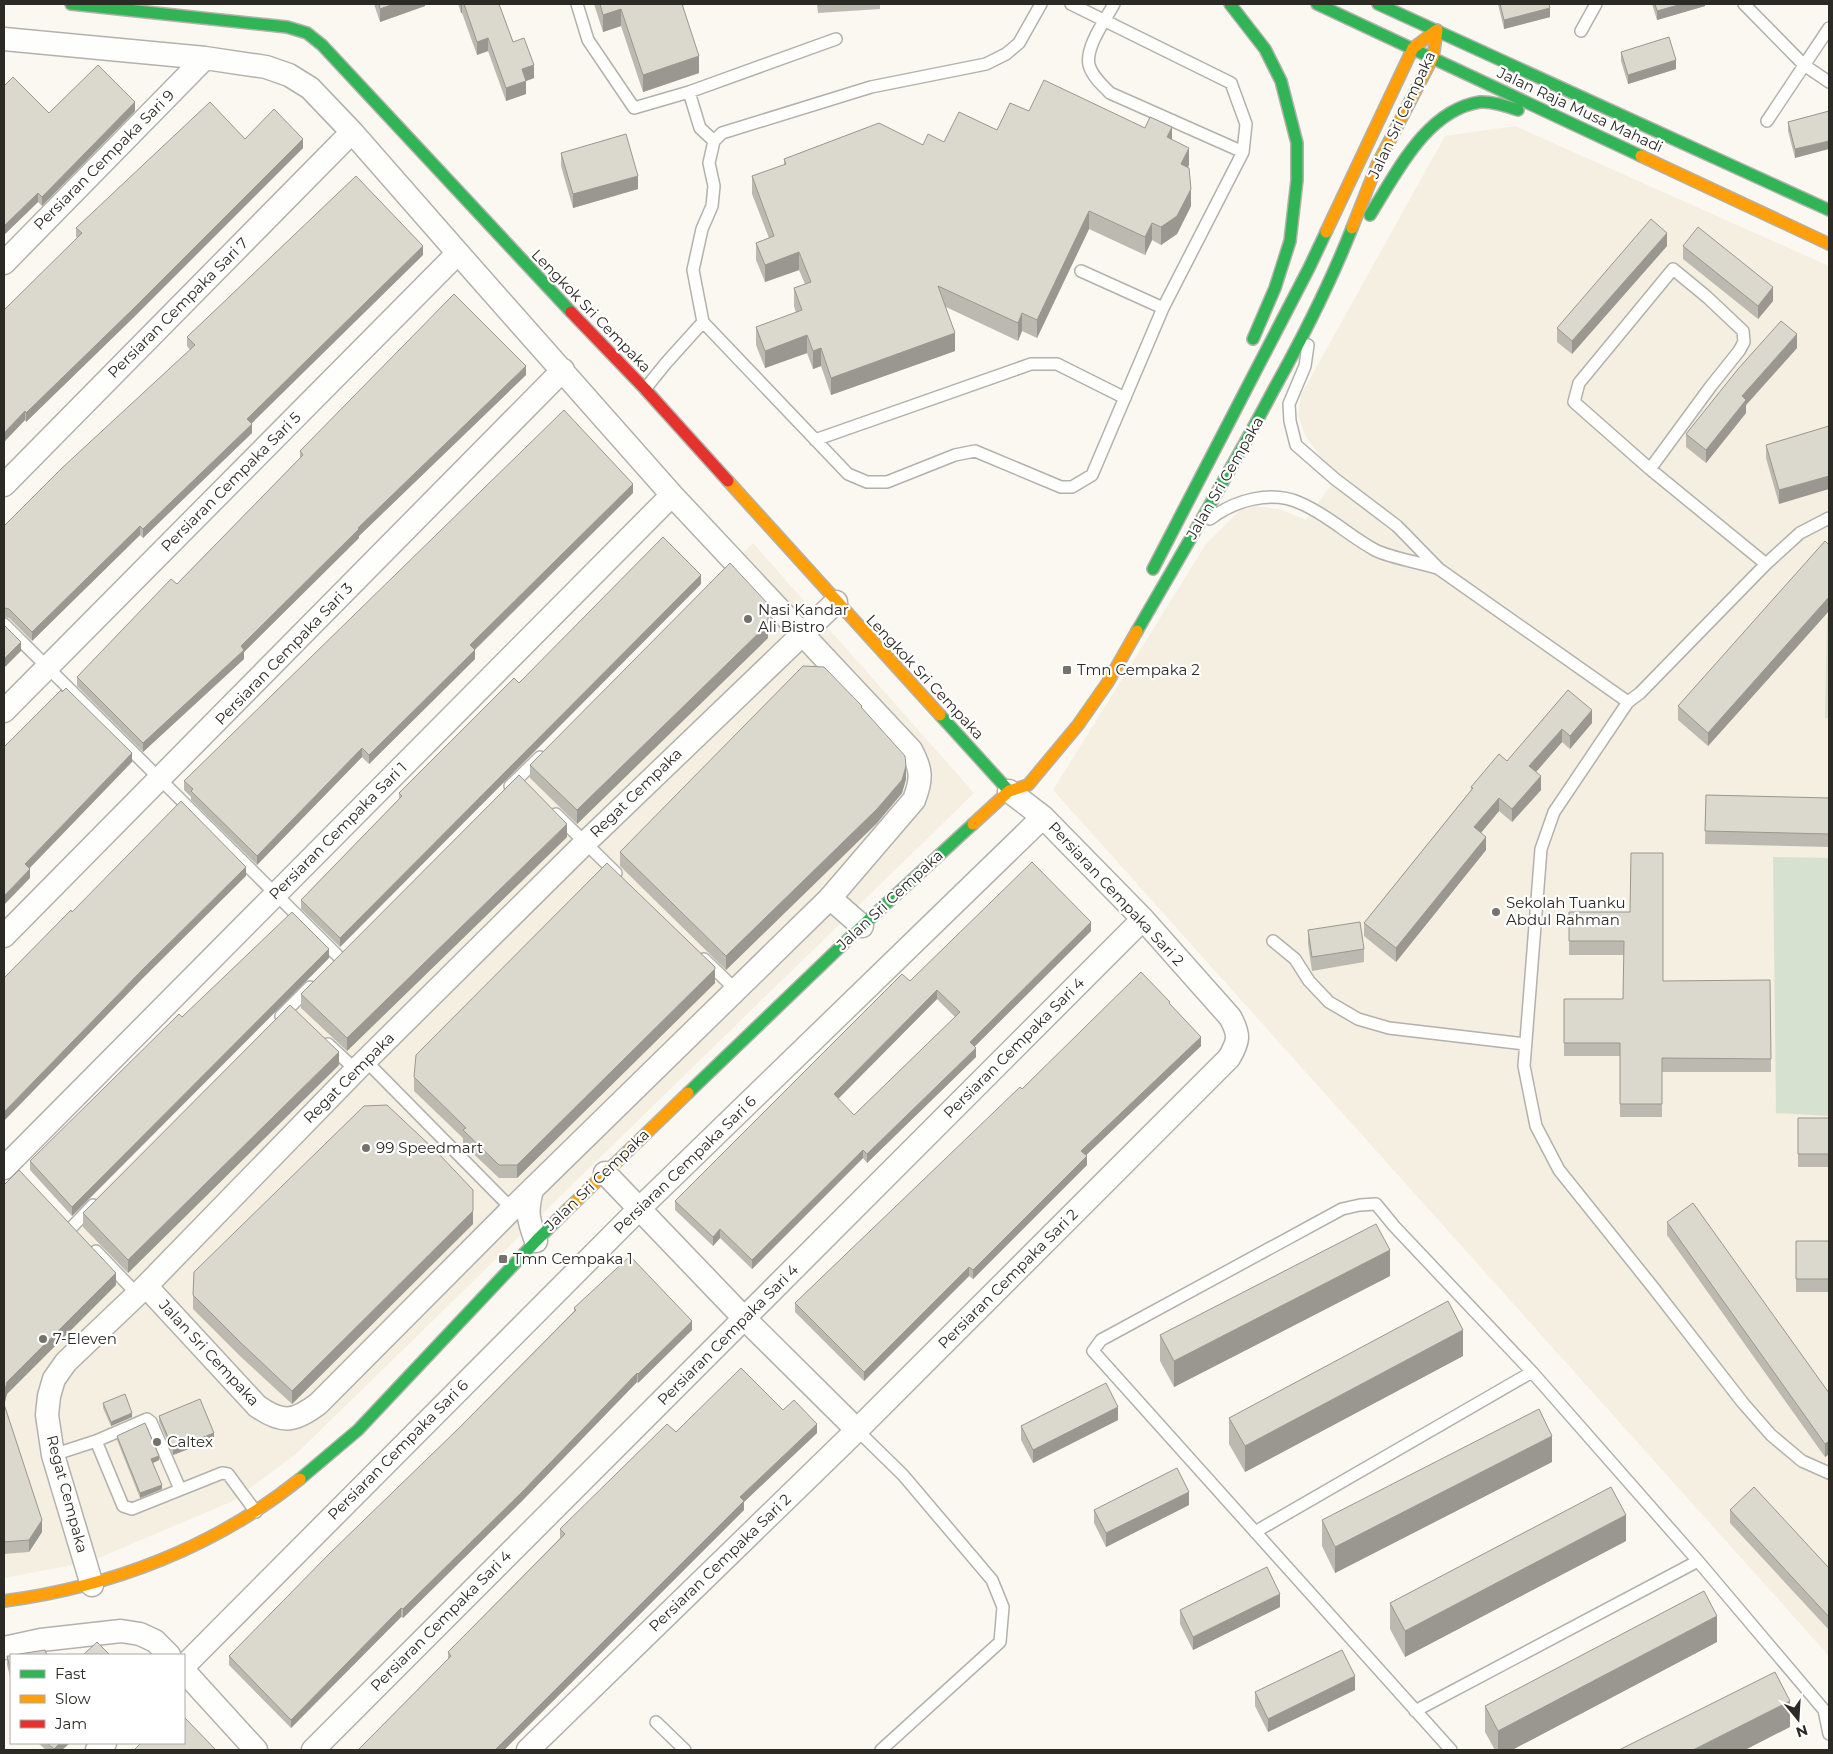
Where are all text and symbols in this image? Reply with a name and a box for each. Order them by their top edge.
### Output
street label: Jalan Sri Cempaka [1363,48,1439,182]
street label: Jalan Raja Musa Mahadi [1493,62,1666,156]
street label: Persiaran Cempaka Sari 9 [29,85,178,234]
street label: Persiaran Cempaka Sari 7 [103,233,252,382]
street label: Lengkok Sri Cempaka [528,245,655,376]
street label: Persiaran Cempaka Sari 5 [157,408,305,556]
street label: Jalan Sri Cempaka [1181,413,1267,543]
street label: Persiaran Cempaka Sari 3 [211,579,357,729]
place label: Nasi Kandar Ali Bistro [758,600,849,636]
street label: Lengkok Sri Cempaka [862,610,988,743]
marker: Nasi Kandar Ali Bistro [742,613,754,625]
place label: Tmn Cempaka 2 [1077,660,1200,679]
marker: Tmn Cempaka 2 [1061,664,1073,676]
street label: Regat Cempaka [586,744,686,841]
street label: Persiaran Cempaka Sari 1 [265,758,411,904]
street label: Persiaran Cempaka Sari 2 [1044,818,1188,970]
street label: Jalan Sri Cempaka [832,846,947,954]
place label: Sekolah Tuanku Abdul Rahman [1506,893,1626,929]
marker: Sekolah Tuanku Abdul Rahman [1490,906,1502,918]
street label: Persiaran Cempaka Sari 4 [939,973,1088,1122]
street label: Regat Cempaka [299,1028,398,1127]
street label: Persiaran Cempaka Sari 6 [609,1091,760,1238]
street label: Jalan Sri Cempaka [540,1125,653,1235]
place label: 99 Speedmart [376,1138,483,1157]
marker: 99 Speedmart [360,1142,372,1154]
street label: Persiaran Cempaka Sari 2 [934,1205,1082,1353]
place label: Tmn Cempaka 1 [513,1249,633,1268]
marker: Tmn Cempaka 1 [497,1253,509,1265]
street label: Persiaran Cempaka Sari 4 [653,1260,802,1409]
street label: Jalan Sri Cempaka [155,1295,263,1410]
place label: 7-Eleven [53,1329,117,1348]
marker: 7-Eleven [37,1333,49,1345]
street label: Persiaran Cempaka Sari 6 [323,1375,472,1524]
place label: Caltex [167,1432,213,1451]
street label: Regat Cempaka [43,1433,92,1555]
marker: Caltex [151,1436,163,1448]
street label: Persiaran Cempaka Sari 2 [645,1490,795,1636]
street label: Persiaran Cempaka Sari 4 [366,1546,515,1695]
legend [10,1654,185,1744]
text: Fast [55,1664,86,1683]
text: Slow [55,1689,91,1708]
north arrow [1773,1694,1823,1744]
text: Jam [54,1714,87,1733]
text: N [1794,1721,1810,1742]

